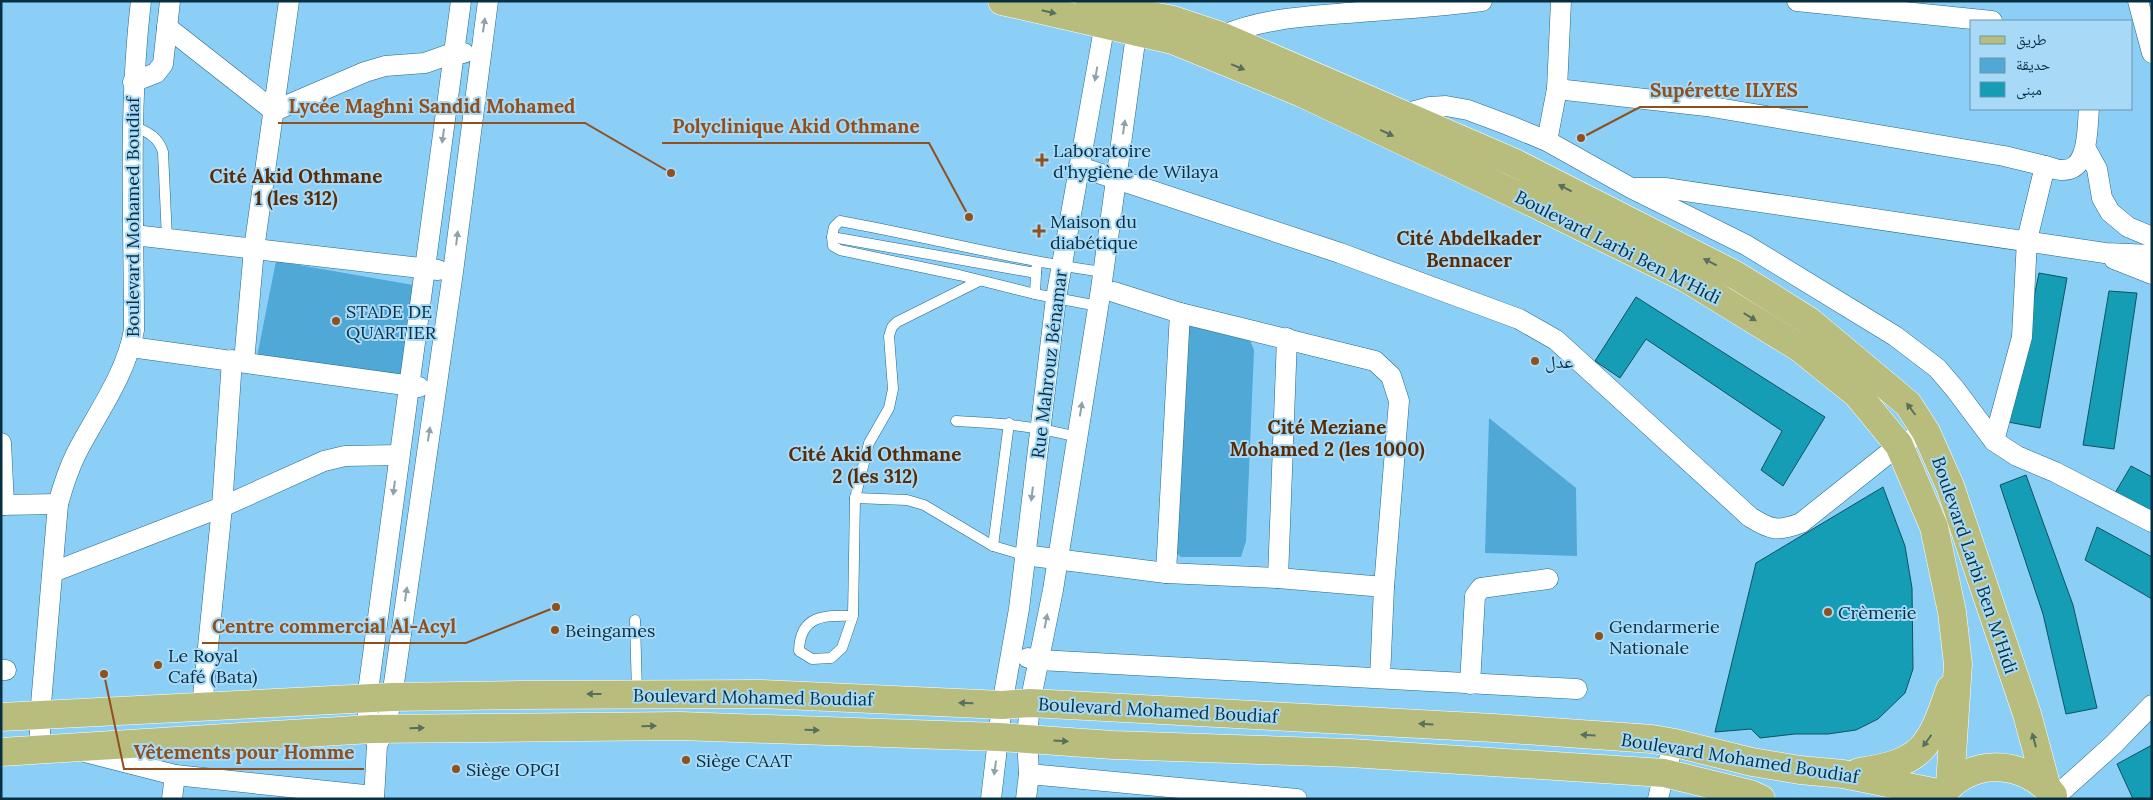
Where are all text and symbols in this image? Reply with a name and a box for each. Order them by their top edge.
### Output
one-way arrow [1042,8,1057,16]
one-way arrow [481,16,489,32]
legend [1970,20,2133,110]
text: طريق [2016,30,2047,50]
text: حديقة [2016,55,2051,74]
one-way arrow [1231,63,1245,71]
one-way arrow [1092,66,1100,82]
callout: Supérette ILYES [1640,73,1808,107]
text: Supérette ILYES [1650,78,1798,102]
text: مبنى [2016,80,2042,100]
callout: Lycée Maghni Sandid Mohamed [278,89,585,123]
text: Lycée Maghni Sandid Mohamed [289,94,575,118]
street label: Boulevard Mohamed Boudiaf [121,95,144,337]
callout: Polyclinique Akid Othmane [662,109,929,143]
text: Polyclinique Akid Othmane [672,114,920,138]
one-way arrow [1120,119,1128,135]
one-way arrow [438,129,446,145]
one-way arrow [1380,129,1394,137]
place label: Laboratoire d'hygiène de Wilaya [1053,139,1219,183]
marker: Laboratoire d'hygiène de Wilaya [1035,153,1049,167]
district label: Cité Akid Othmane 1 (les 312) [210,164,382,211]
one-way arrow [1558,184,1572,192]
street label: Boulevard Larbi Ben M'Hidi [1511,185,1725,309]
place label: Maison du diabétique [1050,210,1138,254]
marker: Maison du diabétique [1032,224,1046,238]
district label: Cité Abdelkader Bennacer [1396,226,1542,272]
one-way arrow [453,230,461,246]
one-way arrow [1703,258,1717,266]
street label: Rue Mahrouz Bénamar [1026,268,1072,460]
place label: STADE DE QUARTIER [346,300,437,344]
one-way arrow [1743,313,1756,322]
marker: STADE DE QUARTIER [330,315,342,327]
place label: عدل [1545,350,1573,373]
marker: عدل [1529,355,1541,367]
one-way arrow [1078,401,1086,417]
one-way arrow [1905,403,1916,416]
district label: Cité Meziane Mohamed 2 (les 1000) [1229,415,1425,462]
one-way arrow [425,425,433,441]
district label: Cité Akid Othmane 2 (les 312) [789,442,961,489]
street label: Boulevard Larbi Ben M'Hidi [1927,453,2023,677]
one-way arrow [390,480,398,496]
one-way arrow [1028,486,1036,502]
one-way arrow [402,586,410,602]
place label: Crèmerie [1838,601,1917,624]
marker: Crèmerie [1822,606,1834,618]
callout: Centre commercial Al-Acyl [202,609,466,643]
one-way arrow [1043,613,1051,629]
text: Centre commercial Al-Acyl [212,614,456,638]
place label: Gendarmerie Nationale [1609,615,1720,659]
place label: Beingames [565,619,655,642]
marker: Beingames [549,624,561,636]
marker: Gendarmerie Nationale [1593,630,1605,642]
place label: Le Royal Café (Bata) [168,644,258,688]
marker: Le Royal Café (Bata) [152,659,164,671]
street label: Boulevard Mohamed Boudiaf [633,683,875,711]
one-way arrow [586,690,602,698]
street label: Boulevard Mohamed Boudiaf [1037,692,1281,728]
one-way arrow [958,699,974,707]
one-way arrow [1418,720,1434,728]
one-way arrow [641,722,657,730]
one-way arrow [409,724,425,732]
one-way arrow [804,727,820,735]
street label: Boulevard Mohamed Boudiaf [1620,728,1862,788]
one-way arrow [1580,730,1596,738]
one-way arrow [2030,733,2038,748]
callout: Vêtements pour Homme [124,735,364,769]
one-way arrow [1922,735,1932,748]
one-way arrow [1054,737,1070,745]
text: Vêtements pour Homme [134,740,354,764]
place label: Siège CAAT [696,749,793,772]
marker: Siège CAAT [680,754,692,766]
place label: Siège OPGI [466,758,560,781]
one-way arrow [991,760,999,776]
marker: Siège OPGI [450,763,462,775]

